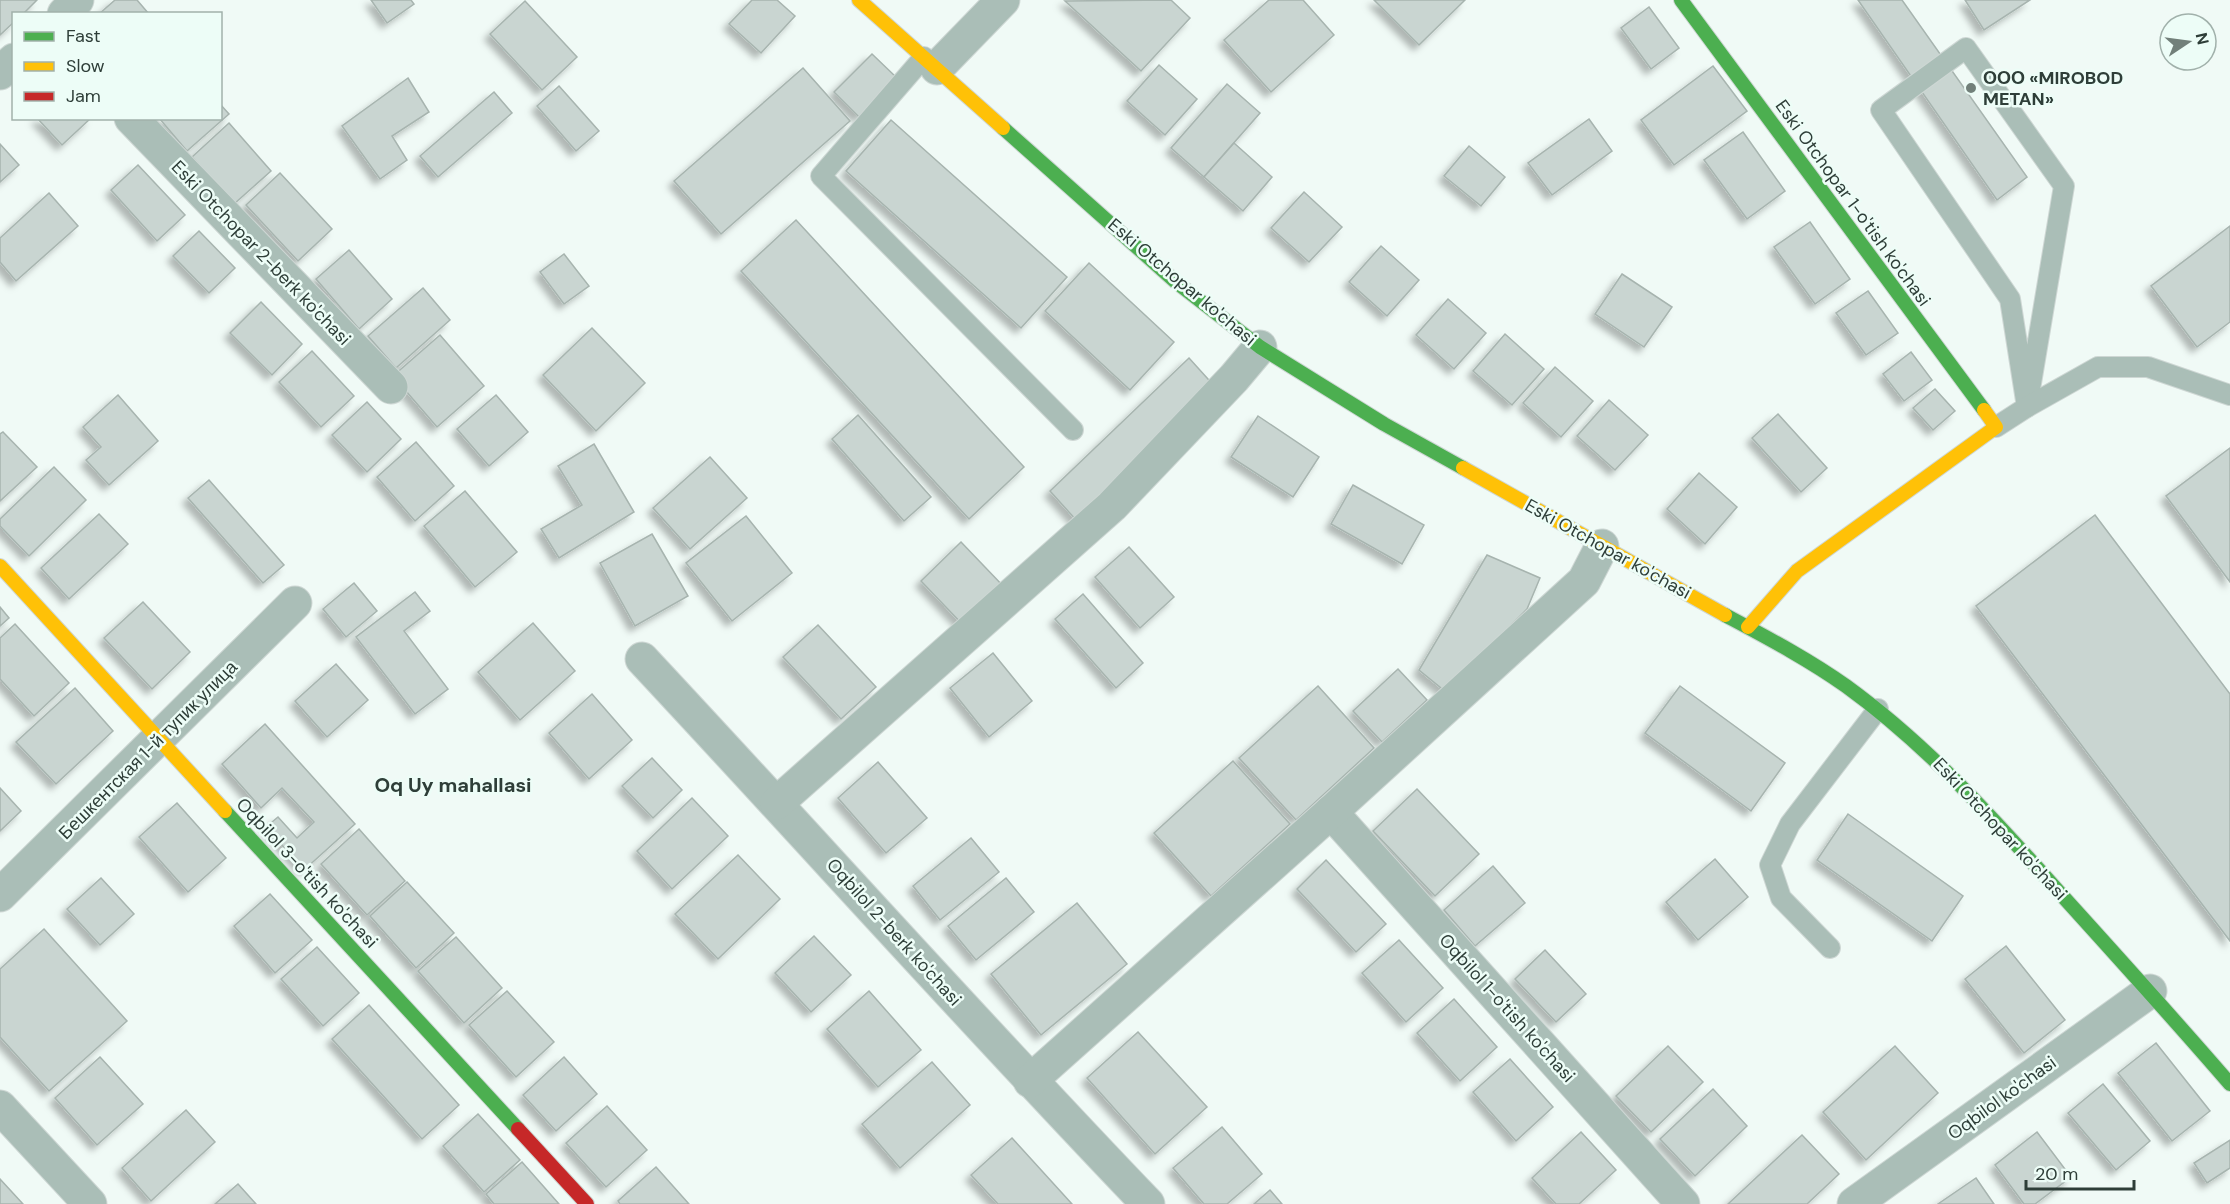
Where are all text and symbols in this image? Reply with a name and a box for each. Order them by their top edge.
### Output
legend [12,12,222,120]
north arrow [2158,12,2218,72]
text: Fast [66,24,101,48]
text: N [2191,31,2214,47]
text: Slow [66,54,105,78]
place label: ООО «MIROBOD METAN» [1983,66,2123,111]
marker: ООО «MIROBOD METAN» [1964,81,1978,95]
text: Jam [66,84,101,108]
street label: Eski Otchopar 1-o'tish ko'chasi [1770,95,1936,311]
street label: Eski Otchopar 2-berk ko'chasi [166,155,356,351]
street label: Eski Otchopar ko'chasi [1103,213,1261,351]
street label: Eski Otchopar ko'chasi [1521,493,1695,605]
street label: Бешкентская 1-й тупик улица [53,655,243,845]
street label: Eski Otchopar ko'chasi [1928,753,2072,905]
district label: Oq Uy mahallasi [374,772,532,798]
street label: Oqbilol 3-o'tish ko'chasi [231,793,383,953]
street label: Oqbilol 2-berk ko'chasi [821,853,967,1011]
street label: Oqbilol 1-o'tish ko'chasi [1434,929,1580,1087]
street label: Oqbilol ko'chasi [1943,1051,2061,1145]
scale bar [2026,1153,2134,1191]
text: 20 m [2035,1162,2078,1186]

